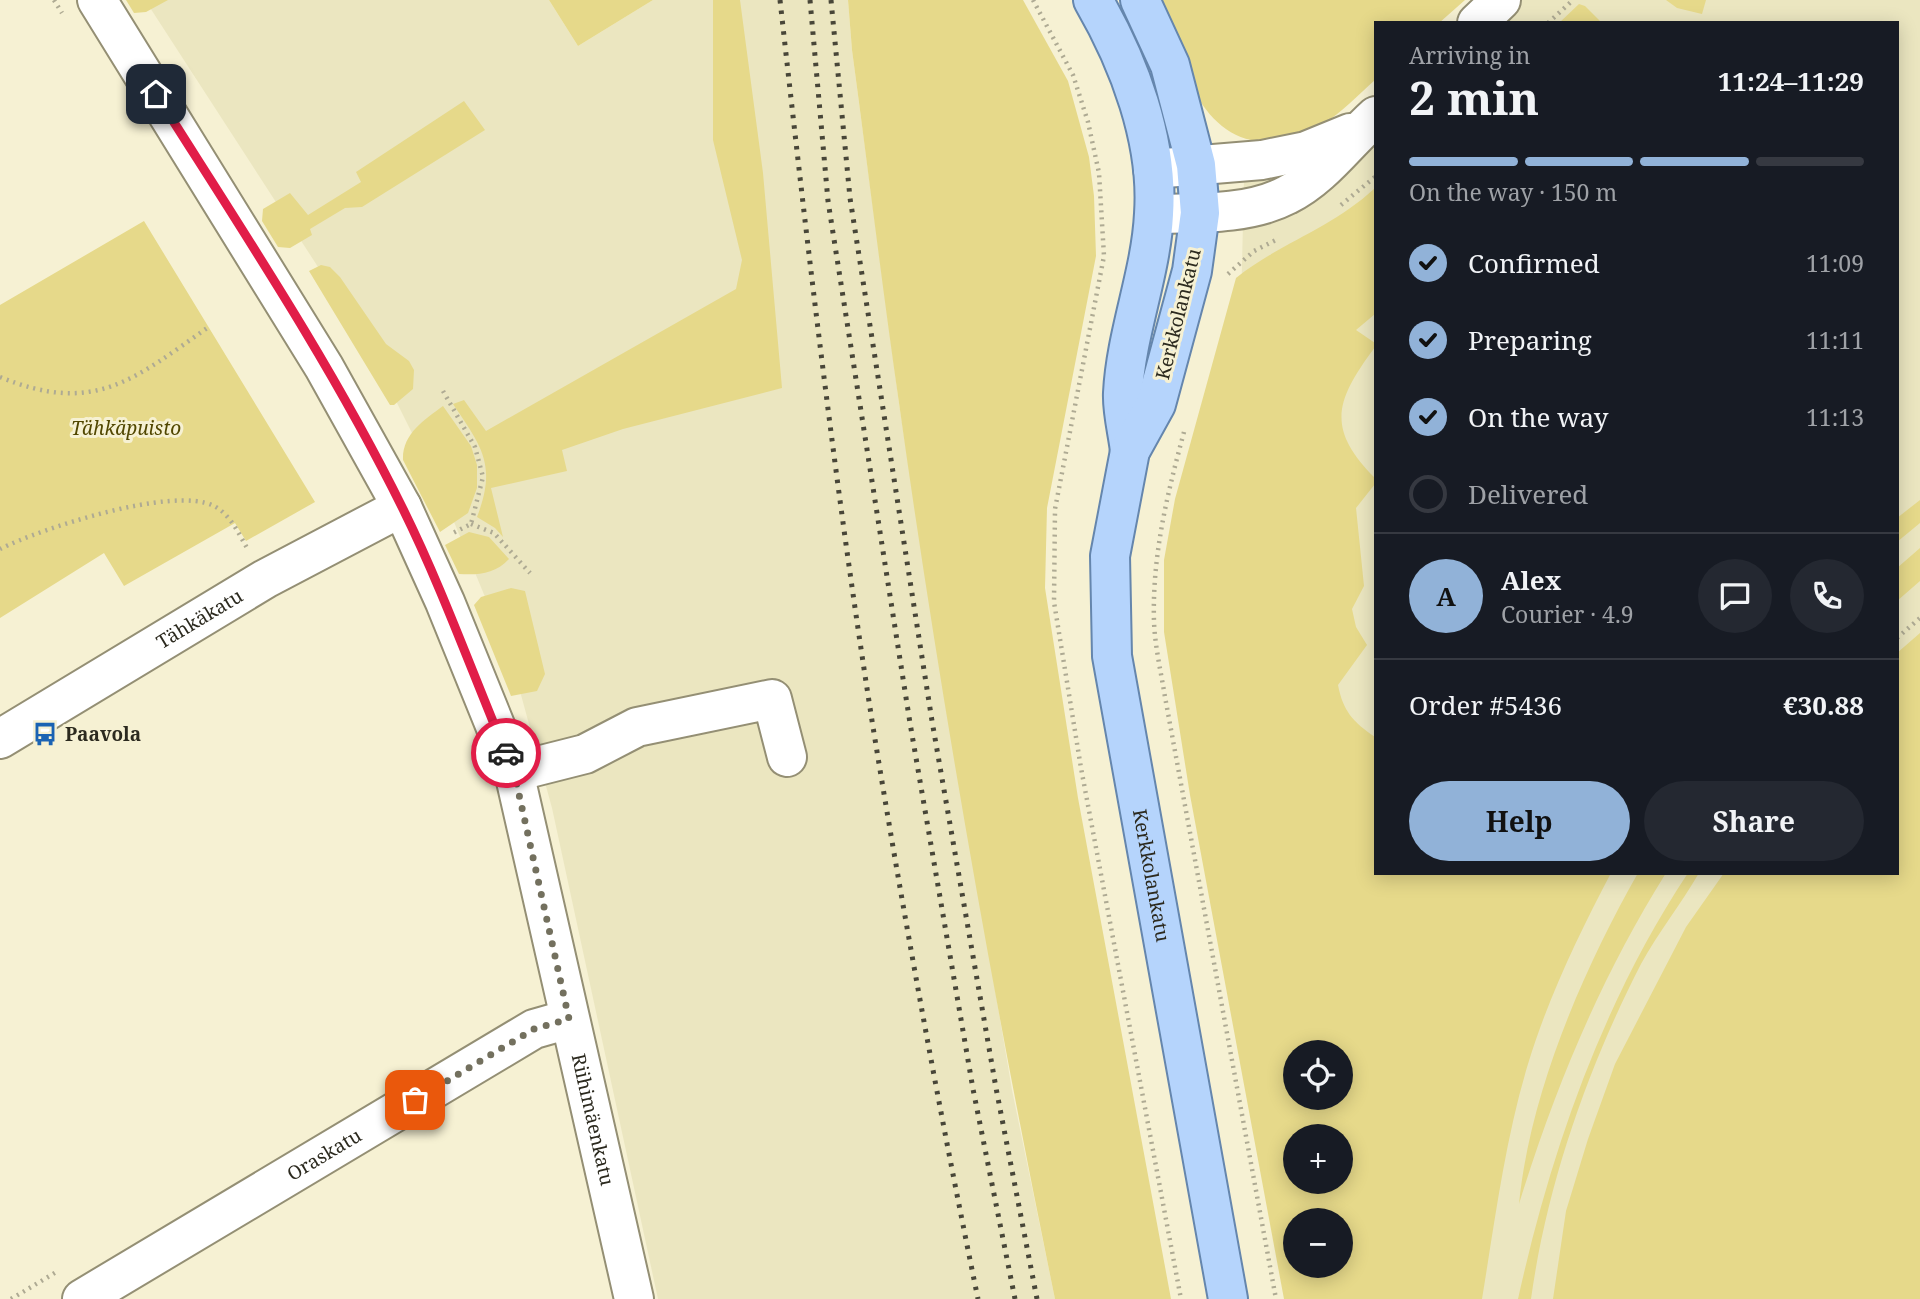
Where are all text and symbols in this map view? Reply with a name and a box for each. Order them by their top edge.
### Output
text: Arriving in [1409,39,1530,71]
text: 11:24–11:29 [1718,63,1864,99]
pin [126,64,186,124]
text: 2 min [1409,66,1539,128]
icon: home [137,75,175,113]
text: On the way · 150 m [1409,176,1617,208]
icon: check [1409,244,1447,282]
text: Confirmed [1468,245,1600,281]
street label: Kerkkolankatu [1149,246,1207,382]
text: 11:09 [1806,247,1864,279]
icon: check [1409,321,1447,359]
text: Preparing [1468,322,1592,358]
text: 11:11 [1806,324,1864,356]
icon: check [1409,398,1447,436]
text: On the way [1468,399,1608,435]
text: 11:13 [1806,401,1864,433]
park label: Tähkäpuisto [71,415,181,441]
text: Delivered [1468,476,1588,512]
button: chat [1698,559,1772,633]
button: phone [1790,559,1864,633]
text: Alex [1501,562,1561,598]
text: A [1436,578,1456,614]
street label: Tähkäkatu [152,583,247,655]
text: Courier · 4.9 [1501,598,1634,630]
text: Order #5436 [1409,687,1562,723]
text: €30.88 [1783,687,1864,723]
courier [471,718,541,788]
bus stop icon: Paavola [31,720,59,748]
place label: Paavola [65,721,141,747]
icon: car [487,734,525,772]
button: Help [1409,781,1630,861]
button: Share [1644,781,1864,861]
street label: Kerkkolankatu [1127,807,1176,944]
map controls [1283,1040,1353,1278]
button: locate [1283,1040,1353,1110]
street label: Riihimäenkatu [566,1051,621,1188]
pin [385,1070,445,1130]
icon: bag [396,1081,434,1119]
street label: Oraskatu [282,1122,366,1187]
button: + [1283,1124,1353,1194]
button: − [1283,1208,1353,1278]

